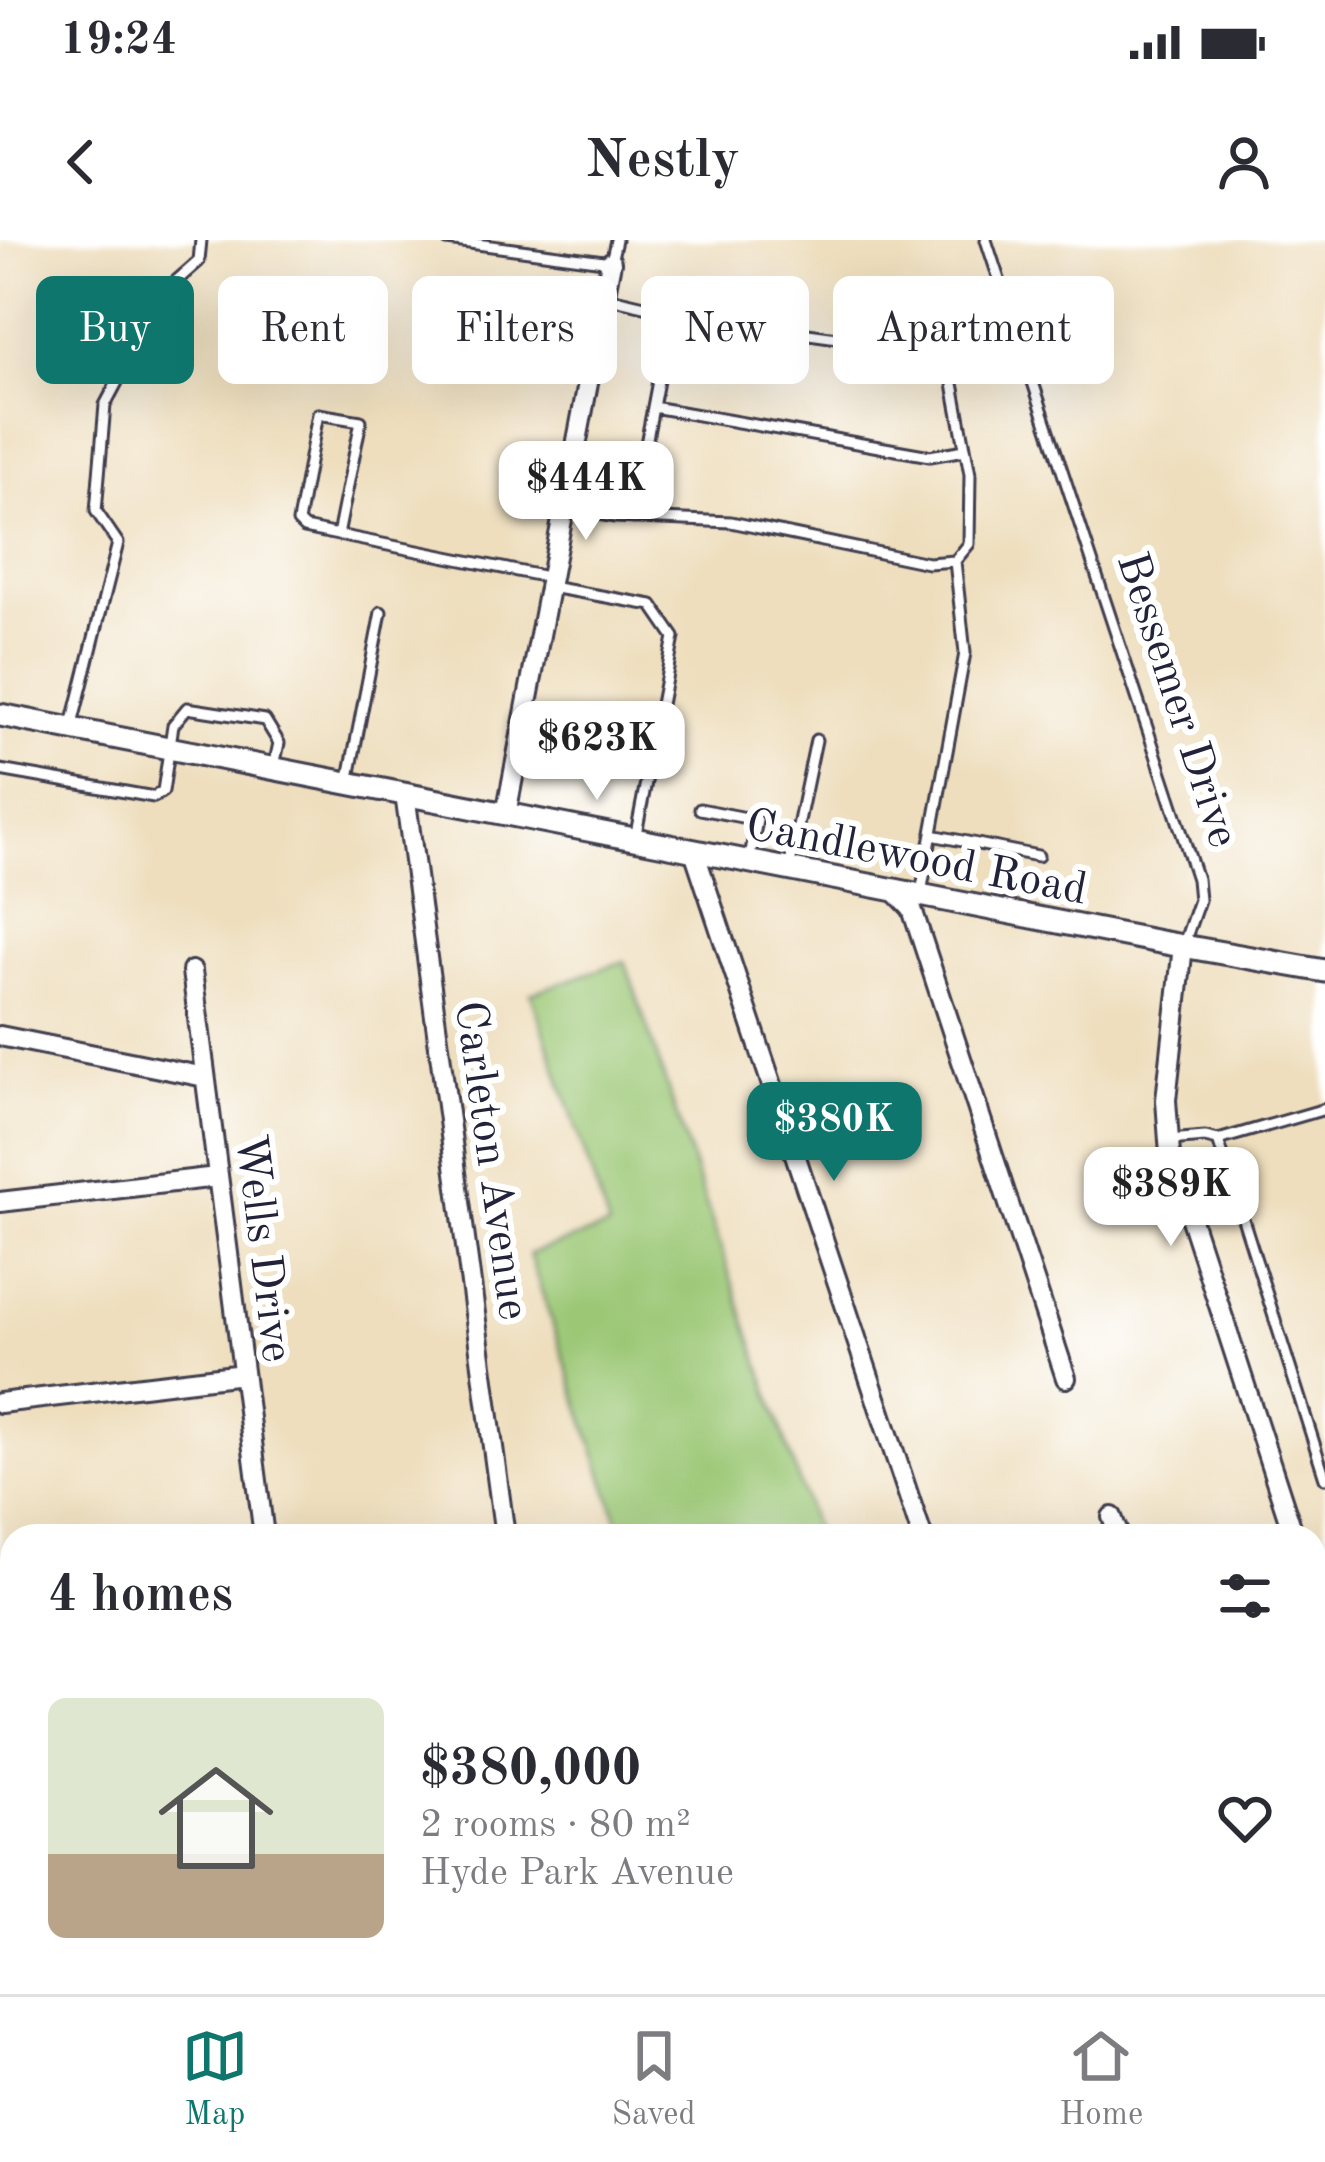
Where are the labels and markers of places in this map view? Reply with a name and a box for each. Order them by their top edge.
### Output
pin: $444K [502,441,670,543]
pin: $623K [513,701,681,803]
pin: $380K [750,1082,918,1184]
pin: $389K [1087,1147,1255,1249]

